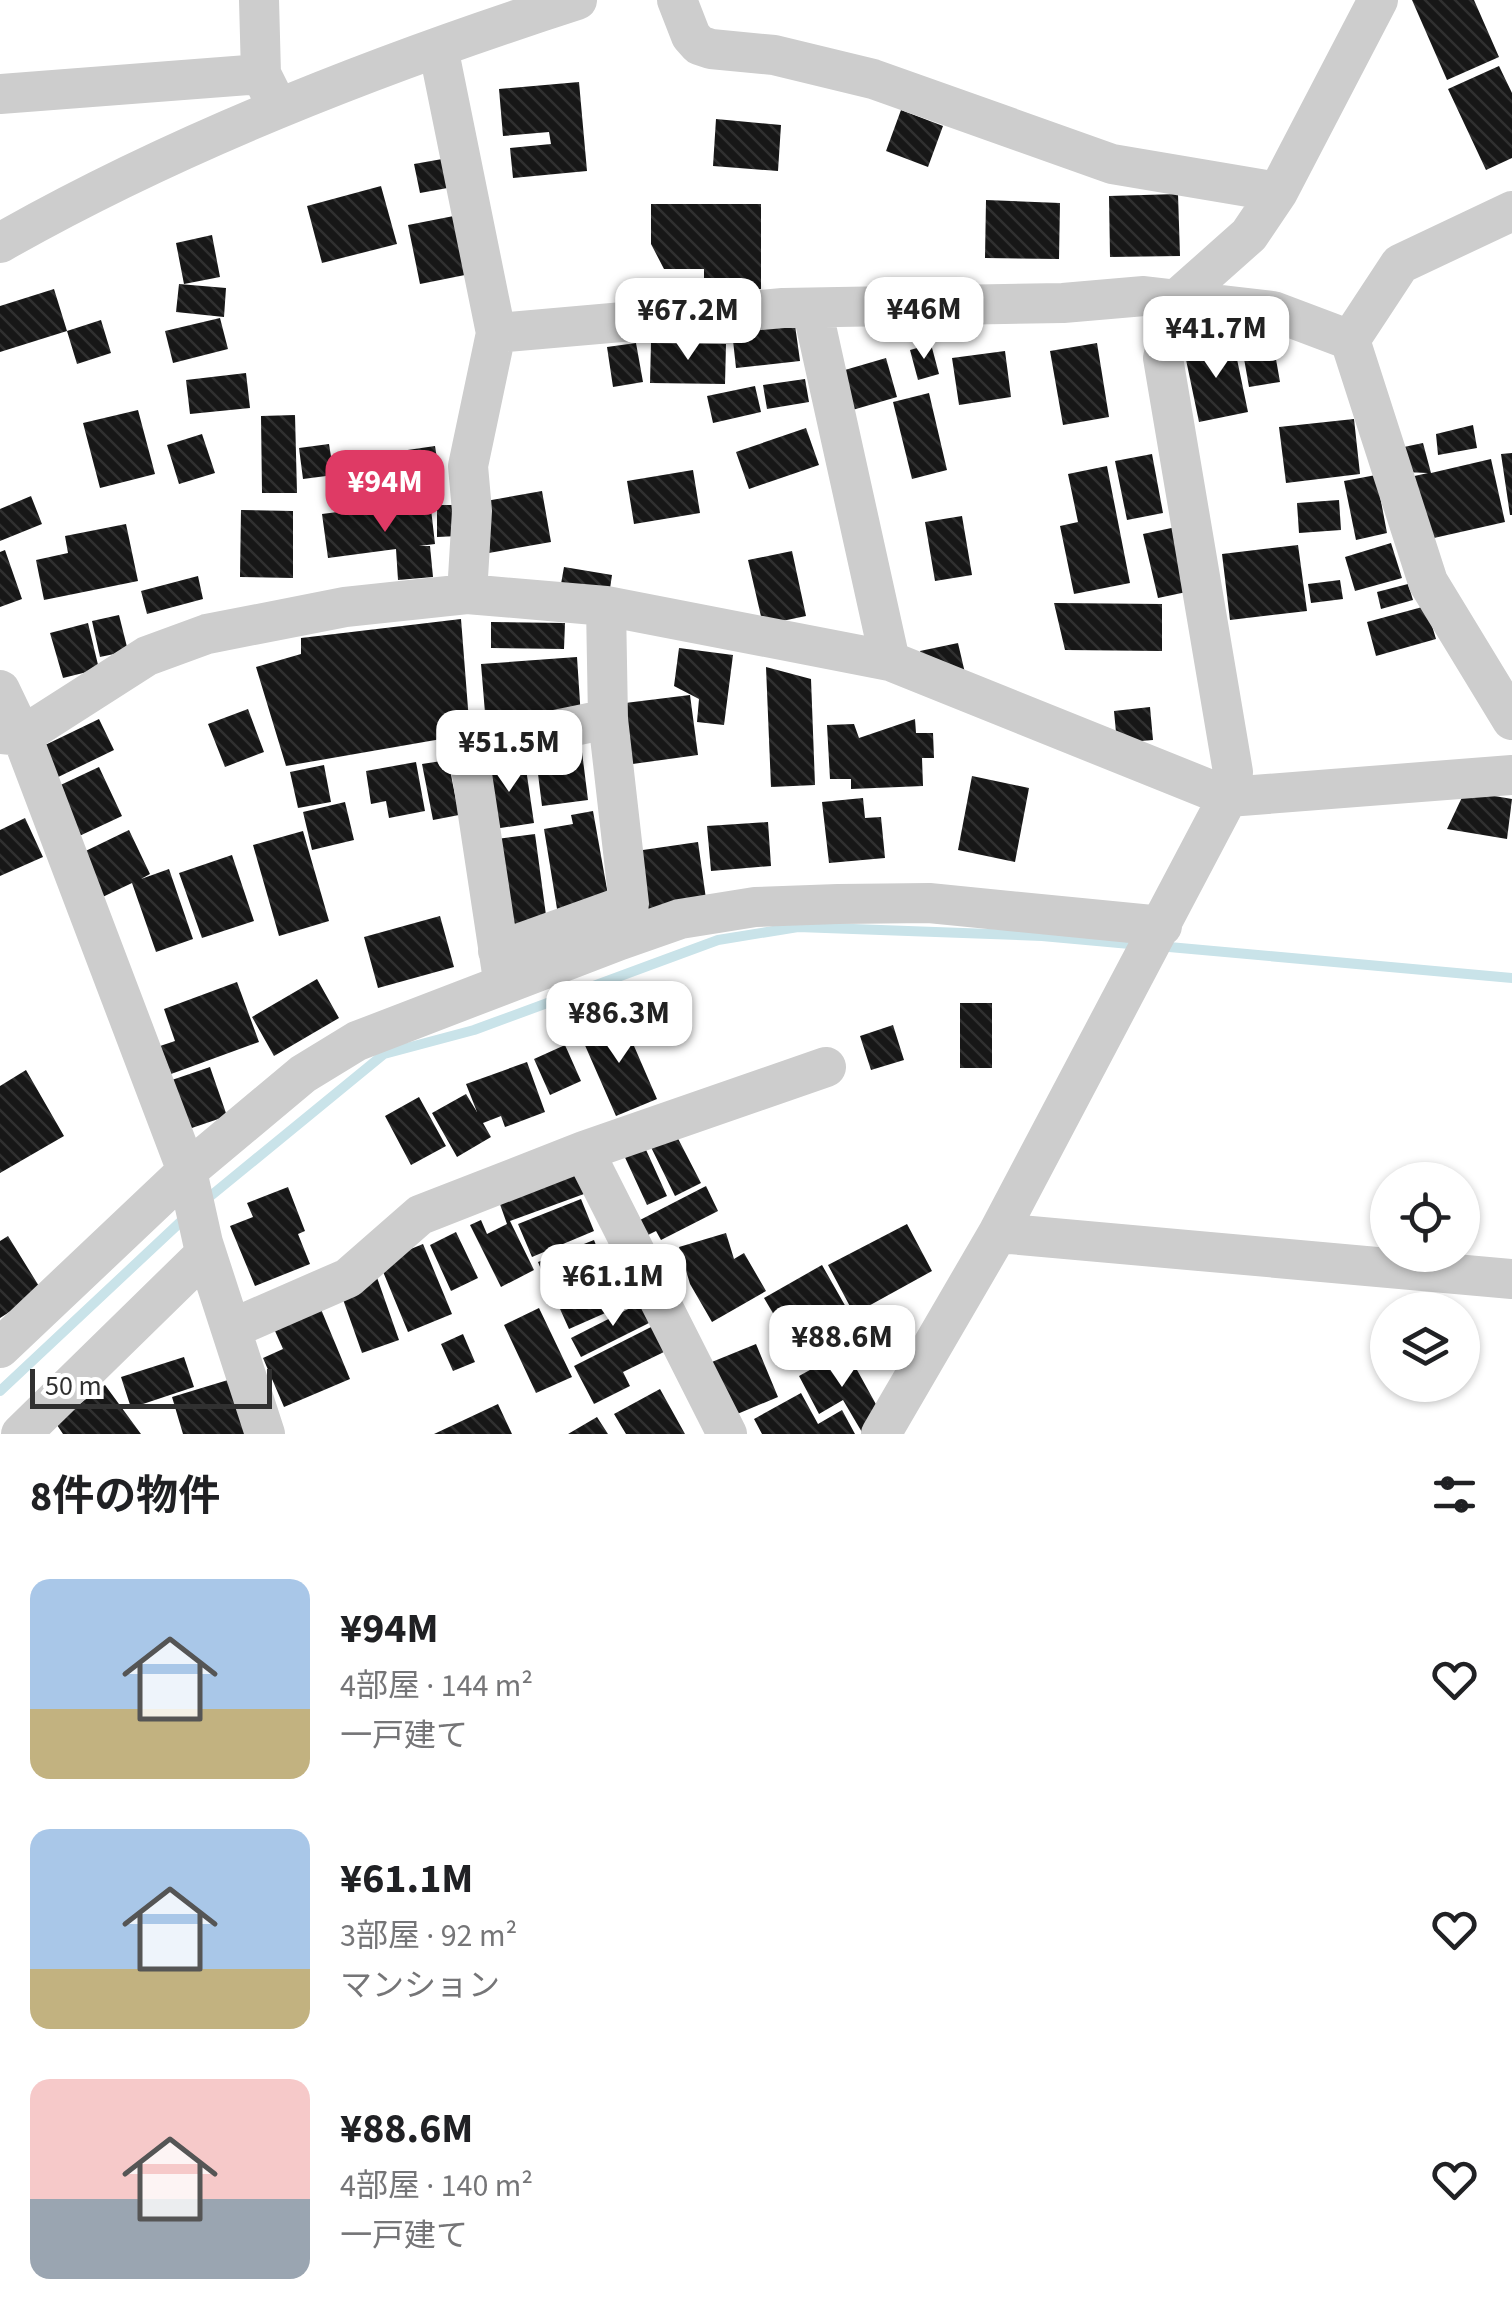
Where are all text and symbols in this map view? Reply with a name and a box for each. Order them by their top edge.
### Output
pin: ¥46M [865,277,983,362]
pin: ¥67.2M [607,278,769,363]
text: ¥46M [886,286,962,332]
text: ¥67.2M [637,287,739,333]
pin: ¥41.7M [1135,296,1297,381]
text: ¥41.7M [1165,305,1267,351]
pin: ¥94M [326,450,444,535]
text: ¥94M [347,459,423,505]
pin: ¥51.5M [428,710,590,795]
text: ¥51.5M [458,719,560,765]
pin: ¥86.3M [538,981,700,1066]
text: ¥86.3M [568,990,670,1036]
map controls [1370,1162,1480,1402]
button: locate [1370,1162,1480,1272]
pin: ¥61.1M [532,1244,694,1329]
text: ¥61.1M [562,1253,664,1299]
button: layers [1370,1292,1480,1402]
pin: ¥88.6M [761,1305,923,1390]
text: ¥88.6M [791,1314,893,1360]
scale bar [30,1364,272,1408]
text: 50 m [45,1366,102,1406]
text: 8件の物件 [30,1467,220,1527]
icon: filters [1427,1467,1482,1522]
text: ¥94M [340,1599,439,1659]
icon: home [110,1619,230,1739]
icon: heart [1427,1652,1482,1707]
text: 4部屋 · 144 m² [340,1663,533,1709]
text: 一戸建て [340,1713,468,1759]
text: ¥61.1M [340,1849,473,1909]
icon: home [110,1869,230,1989]
icon: heart [1427,1902,1482,1957]
text: 3部屋 · 92 m² [340,1913,517,1959]
text: マンション [340,1963,500,2009]
text: ¥88.6M [340,2099,473,2159]
icon: home [110,2119,230,2239]
icon: heart [1427,2152,1482,2207]
text: 4部屋 · 140 m² [340,2163,533,2209]
text: 一戸建て [340,2213,468,2259]

